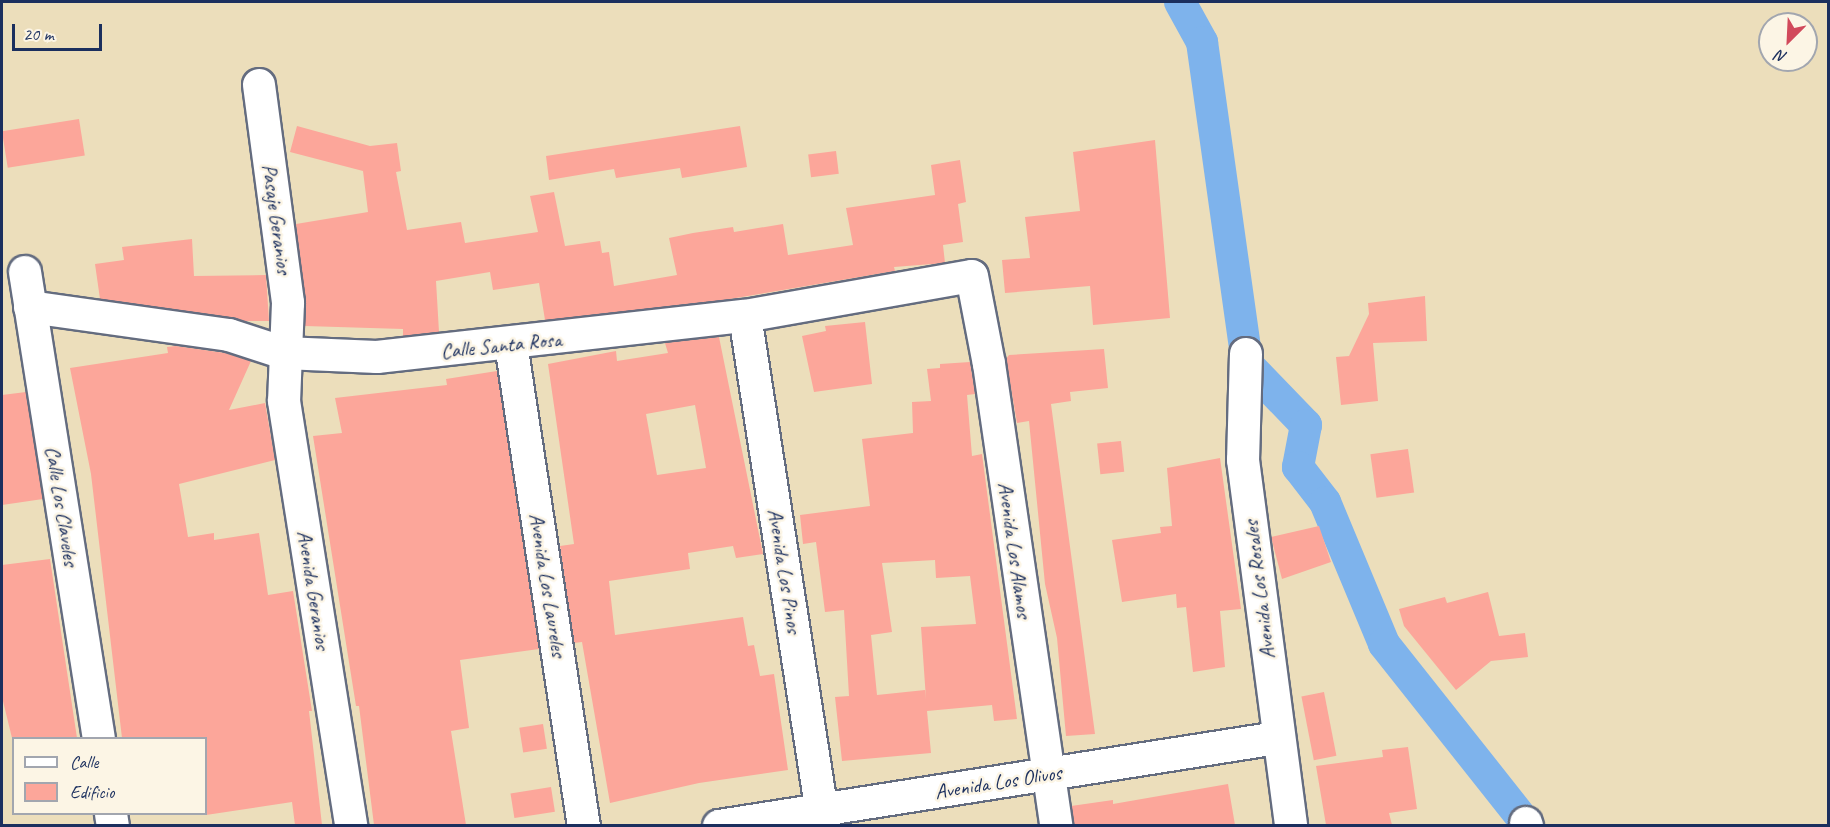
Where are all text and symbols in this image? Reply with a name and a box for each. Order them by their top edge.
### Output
scale bar [15,12,105,50]
north arrow [1758,12,1818,72]
text: 20 m [23,23,54,45]
text: N [1773,45,1790,68]
street label: Pasaje Geranios [257,162,297,276]
street label: Calle Santa Rosa [439,326,563,364]
street label: Calle Los Claveles [40,444,84,568]
street label: Avenida Los Alamos [993,480,1037,620]
street label: Avenida Los Pinos [763,507,807,635]
street label: Avenida Los Laureles [524,511,572,659]
street label: Avenida Los Rosales [1238,519,1280,661]
street label: Avenida Geranios [292,529,336,651]
legend [12,737,207,815]
text: Calle [70,751,98,773]
street label: Avenida Los Olivos [933,760,1063,804]
text: Edificio [70,781,114,803]

